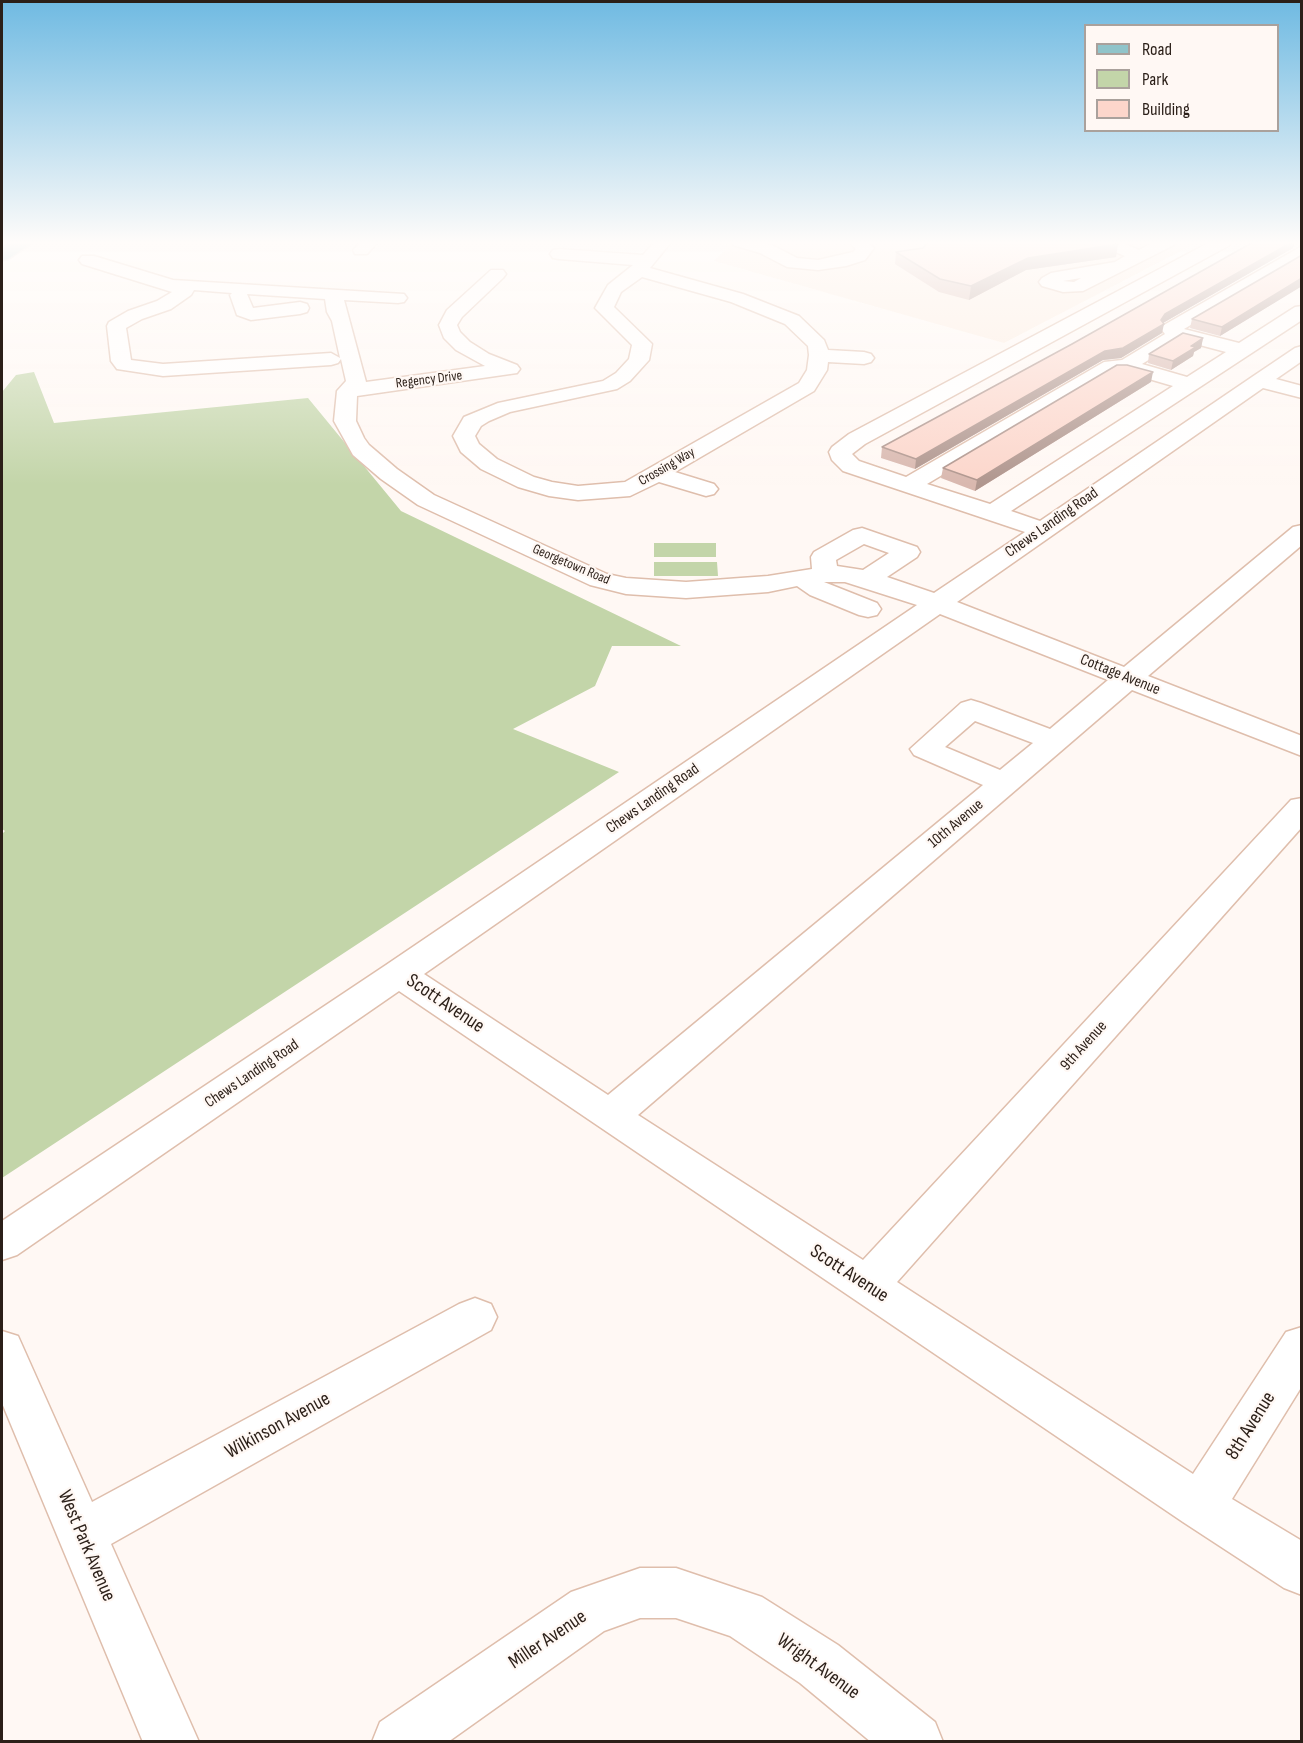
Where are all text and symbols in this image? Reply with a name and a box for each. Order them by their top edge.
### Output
legend [1084,24,1279,132]
text: Road [1142,39,1172,60]
text: Park [1142,69,1168,90]
text: Building [1142,99,1190,120]
street label: Regency Drive [395,368,463,392]
street label: Crossing Way [636,444,698,490]
street label: Chews Landing Road [1002,484,1102,562]
street label: Georgetown Road [530,541,612,589]
street label: Cottage Avenue [1077,650,1163,700]
street label: Chews Landing Road [603,760,703,838]
street label: 10th Avenue [925,795,987,853]
street label: Scott Avenue [401,969,489,1039]
street label: 9th Avenue [1057,1017,1111,1075]
street label: Chews Landing Road [201,1035,303,1113]
street label: Scott Avenue [805,1240,893,1308]
street label: Wilkinson Avenue [221,1387,335,1465]
street label: 8th Avenue [1221,1388,1281,1464]
street label: West Park Avenue [52,1487,120,1605]
street label: Miller Avenue [504,1605,592,1675]
street label: Wright Avenue [772,1629,864,1705]

